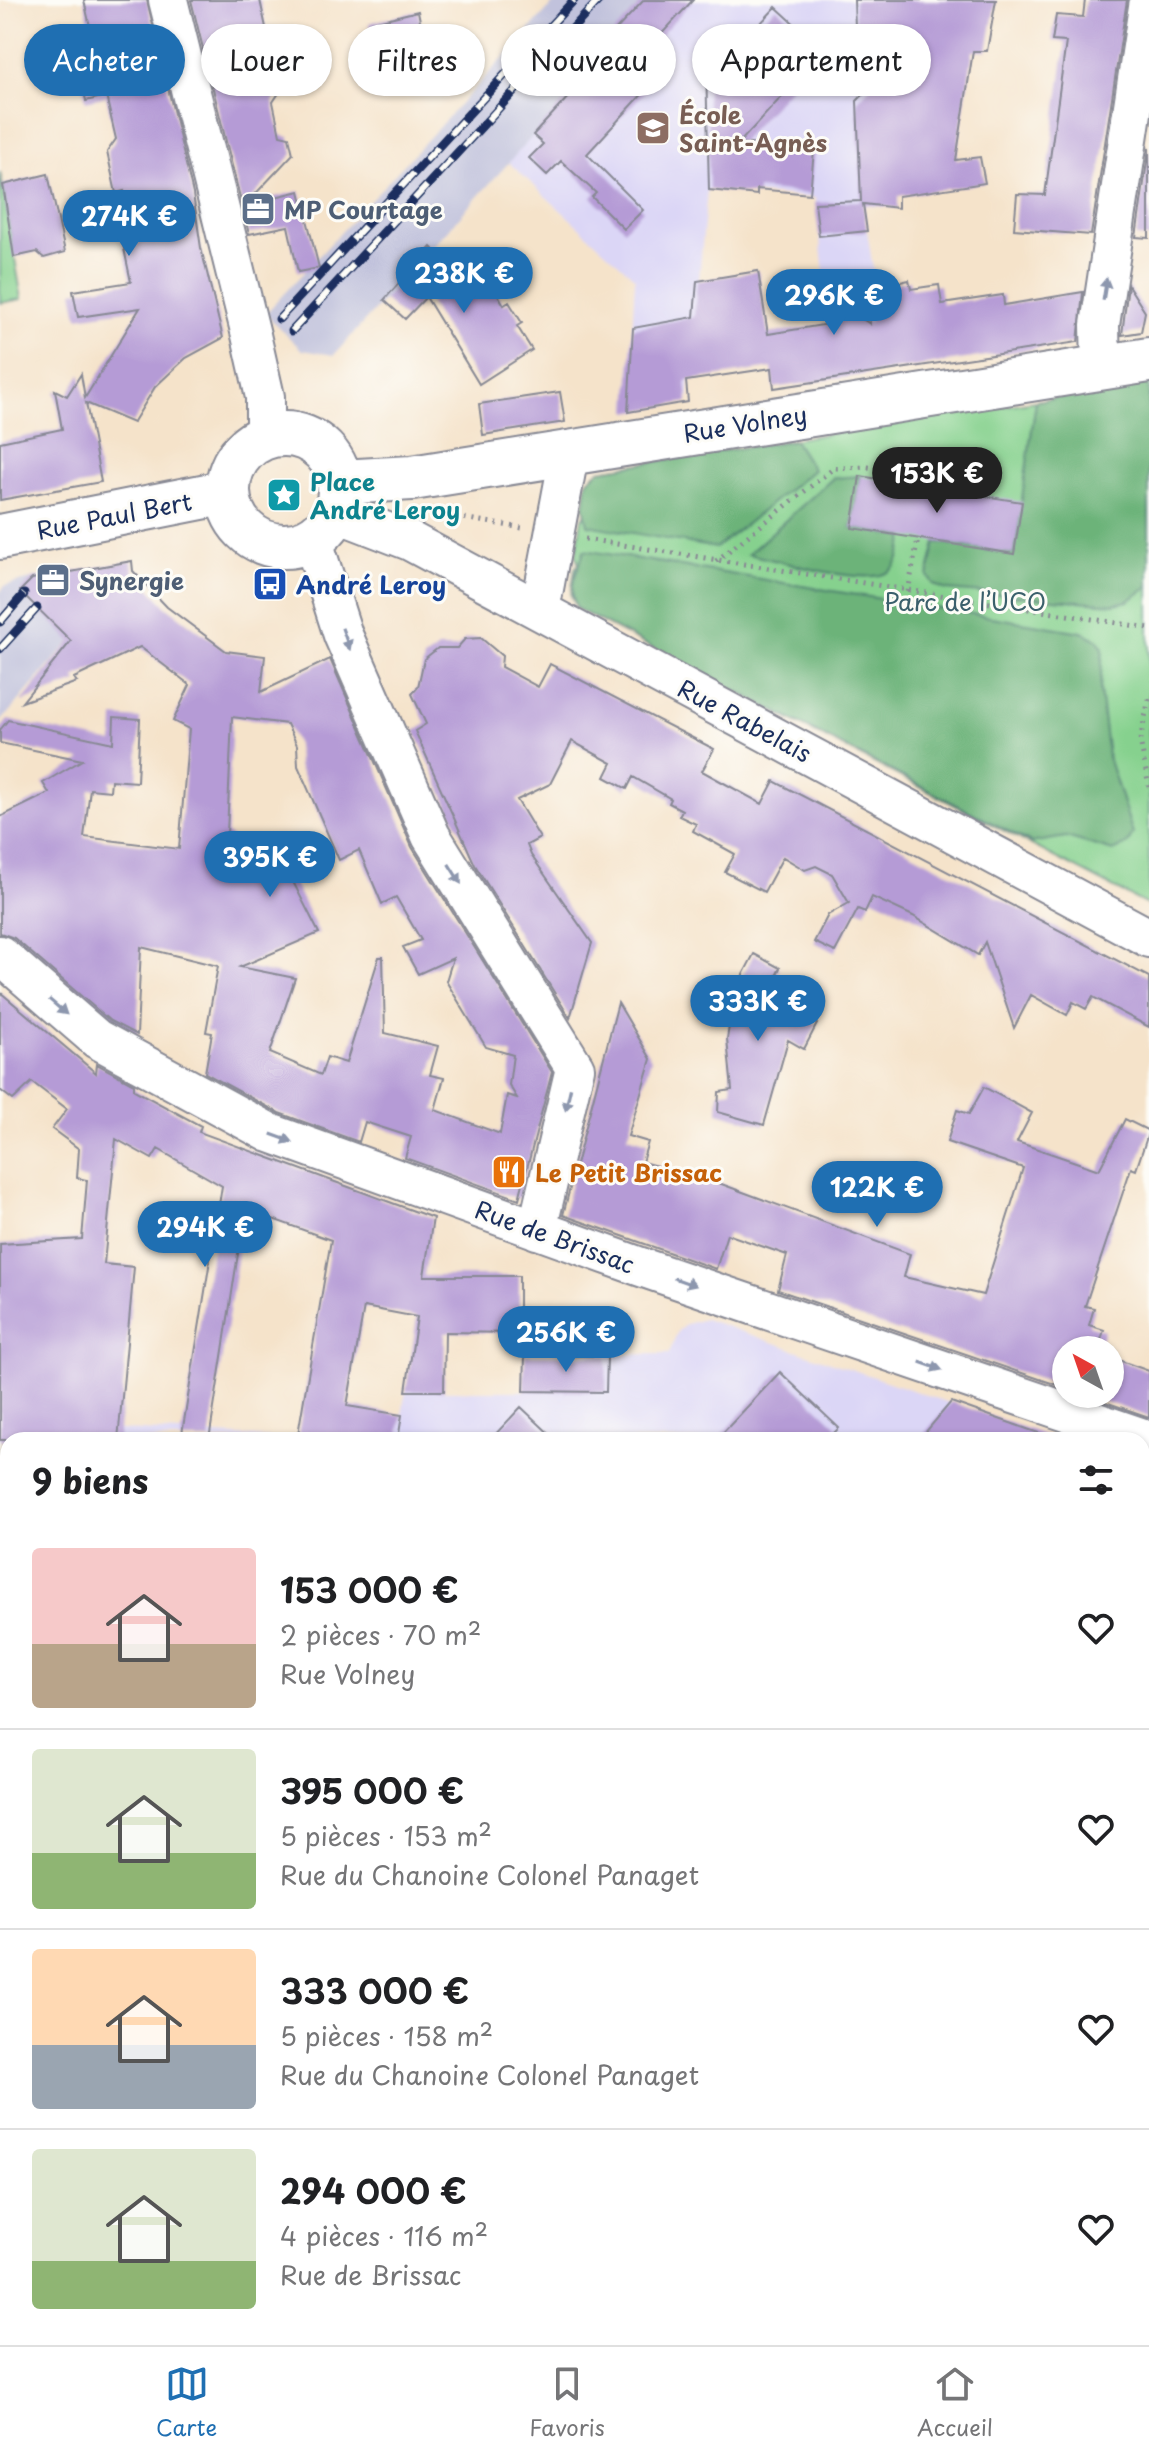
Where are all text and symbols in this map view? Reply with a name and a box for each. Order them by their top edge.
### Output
chip: Acheter [24,24,185,96]
chip: Louer [201,24,332,96]
chip: Filtres [348,24,485,96]
chip: Nouveau [501,24,676,96]
chip: Appartement [692,24,931,96]
place label: École Saint-Agnès [679,96,827,160]
school or university icon: École Saint-Agnès [634,109,672,147]
pin: 274K € [64,190,194,258]
office icon: MP Courtage [239,190,277,228]
place label: MP Courtage [284,191,443,227]
text: 274K € [80,196,178,235]
pin: 238K € [399,247,529,315]
text: 238K € [414,253,514,292]
pin: 296K € [769,269,899,337]
text: 296K € [784,275,884,314]
one-way arrow [1099,276,1112,301]
street label: Rue Volney [680,395,810,451]
pin: 153K € [872,447,1002,515]
text: 153K € [890,453,984,492]
place label: Place André Leroy [310,463,460,527]
place icon: Place André Leroy [265,476,303,514]
street label: Rue Paul Bert [33,482,195,548]
office icon: Synergie [34,561,72,599]
place label: Synergie [79,562,184,598]
bus stop icon: André Leroy [251,565,289,603]
place label: André Leroy [296,566,446,602]
park label: Parc de l’UCO [884,583,1046,619]
one-way arrow [340,627,352,651]
street label: Rue Rabelais [672,670,818,770]
pin: 395K € [205,831,335,899]
text: 395K € [222,837,318,876]
one-way arrow [448,863,462,885]
pin: 333K € [693,975,823,1043]
text: 333K € [708,981,808,1020]
one-way arrow [48,998,68,1015]
one-way arrow [562,1087,574,1112]
one-way arrow [270,1132,294,1144]
restaurant icon: Le Petit Brissac [490,1153,528,1191]
place label: Le Petit Brissac [535,1154,722,1190]
pin: 122K € [812,1161,942,1229]
text: 122K € [830,1167,924,1206]
street label: Rue de Brissac [470,1190,640,1282]
pin: 294K € [140,1201,270,1269]
text: 294K € [156,1207,254,1246]
one-way arrow [673,1277,697,1289]
pin: 256K € [501,1306,631,1374]
text: 256K € [516,1312,616,1351]
north arrow [1052,1336,1124,1408]
map controls [1052,1336,1124,1408]
one-way arrow [919,1360,943,1372]
text: 9 biens [32,1454,148,1506]
icon: filters [1074,1458,1118,1502]
text: 153 000 € [280,1563,459,1615]
icon: home [96,1580,192,1676]
icon: heart [1074,1606,1118,1650]
text: 2 pièces · 70 m² [280,1615,481,1654]
text: Rue Volney [280,1654,415,1693]
text: 395 000 € [280,1764,464,1816]
icon: home [96,1781,192,1877]
icon: heart [1074,1807,1118,1851]
text: 5 pièces · 153 m² [280,1816,492,1855]
text: Rue du Chanoine Colonel Panaget [280,1855,699,1894]
text: 333 000 € [280,1964,469,2016]
icon: home [96,1981,192,2077]
icon: heart [1074,2007,1118,2051]
text: 5 pièces · 158 m² [280,2016,493,2055]
text: Rue du Chanoine Colonel Panaget [280,2055,699,2094]
text: 294 000 € [280,2164,467,2216]
icon: home [96,2181,192,2277]
icon: heart [1074,2207,1118,2251]
text: 4 pièces · 116 m² [280,2216,488,2255]
text: Rue de Brissac [280,2255,461,2294]
tab: Carte [156,2362,217,2443]
tab: Favoris [529,2362,605,2443]
tab: Accueil [917,2362,993,2443]

